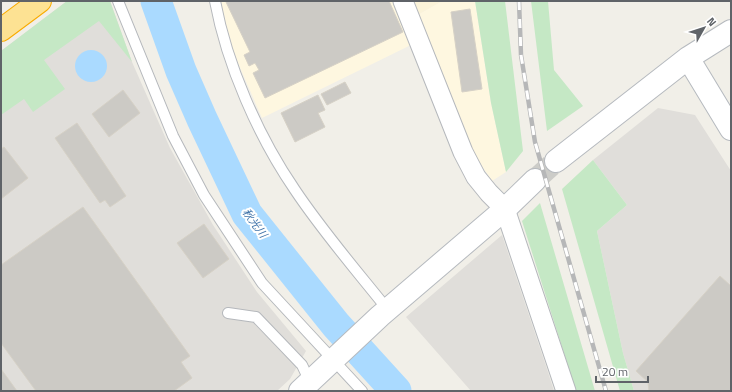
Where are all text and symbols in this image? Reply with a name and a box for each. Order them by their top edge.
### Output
north arrow [684,8,724,48]
text: N [703,14,720,30]
water label: 秋光川 [239,205,272,242]
scale bar [596,358,648,384]
text: 20 m [602,362,628,381]

